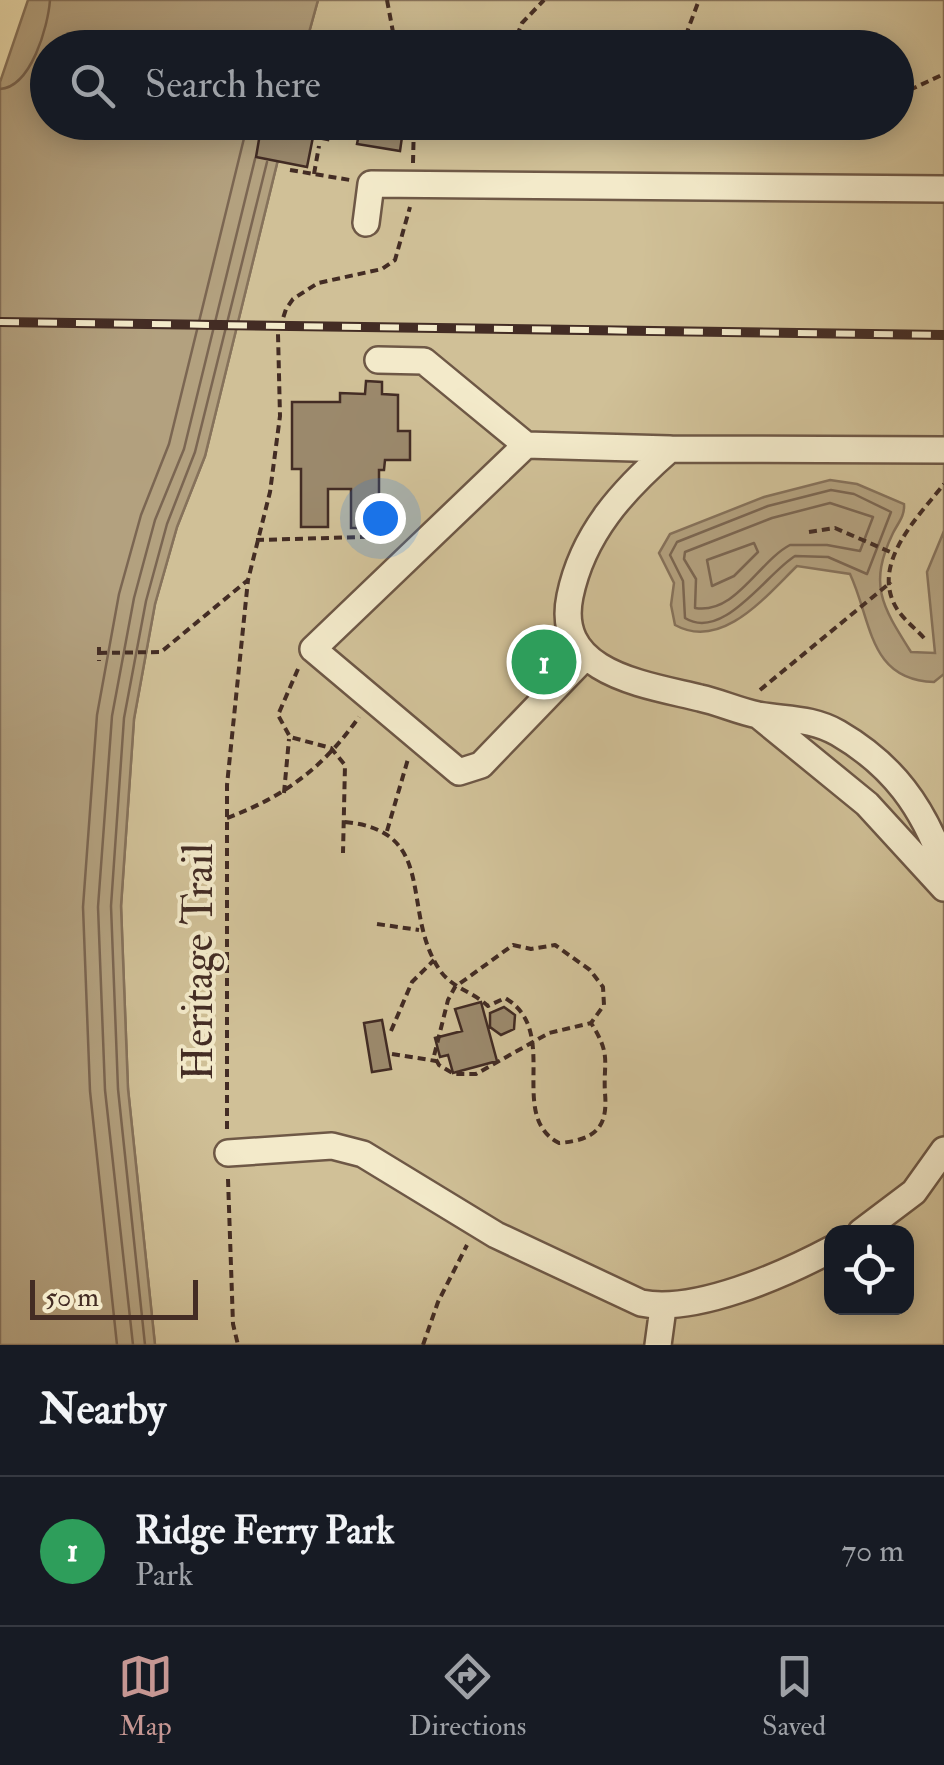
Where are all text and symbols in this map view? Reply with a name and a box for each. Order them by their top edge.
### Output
search box [30,30,914,140]
icon: search [65,58,120,113]
text: Search here [145,61,321,109]
your location [355,493,406,544]
pin: 1 [512,624,576,700]
street label: Heritage Trail [173,843,225,1081]
map controls [824,1225,914,1315]
button: locate [824,1225,914,1315]
scale bar [30,1275,198,1320]
text: 50 m [45,1280,99,1315]
text: Nearby [40,1384,166,1436]
text: Ridge Ferry Park [135,1507,394,1555]
text: 1 [67,1531,78,1571]
text: 70 m [841,1531,904,1571]
text: Park [135,1555,193,1595]
tab: Map [118,1649,173,1744]
tab: Directions [409,1649,526,1744]
tab: Saved [762,1649,826,1744]

